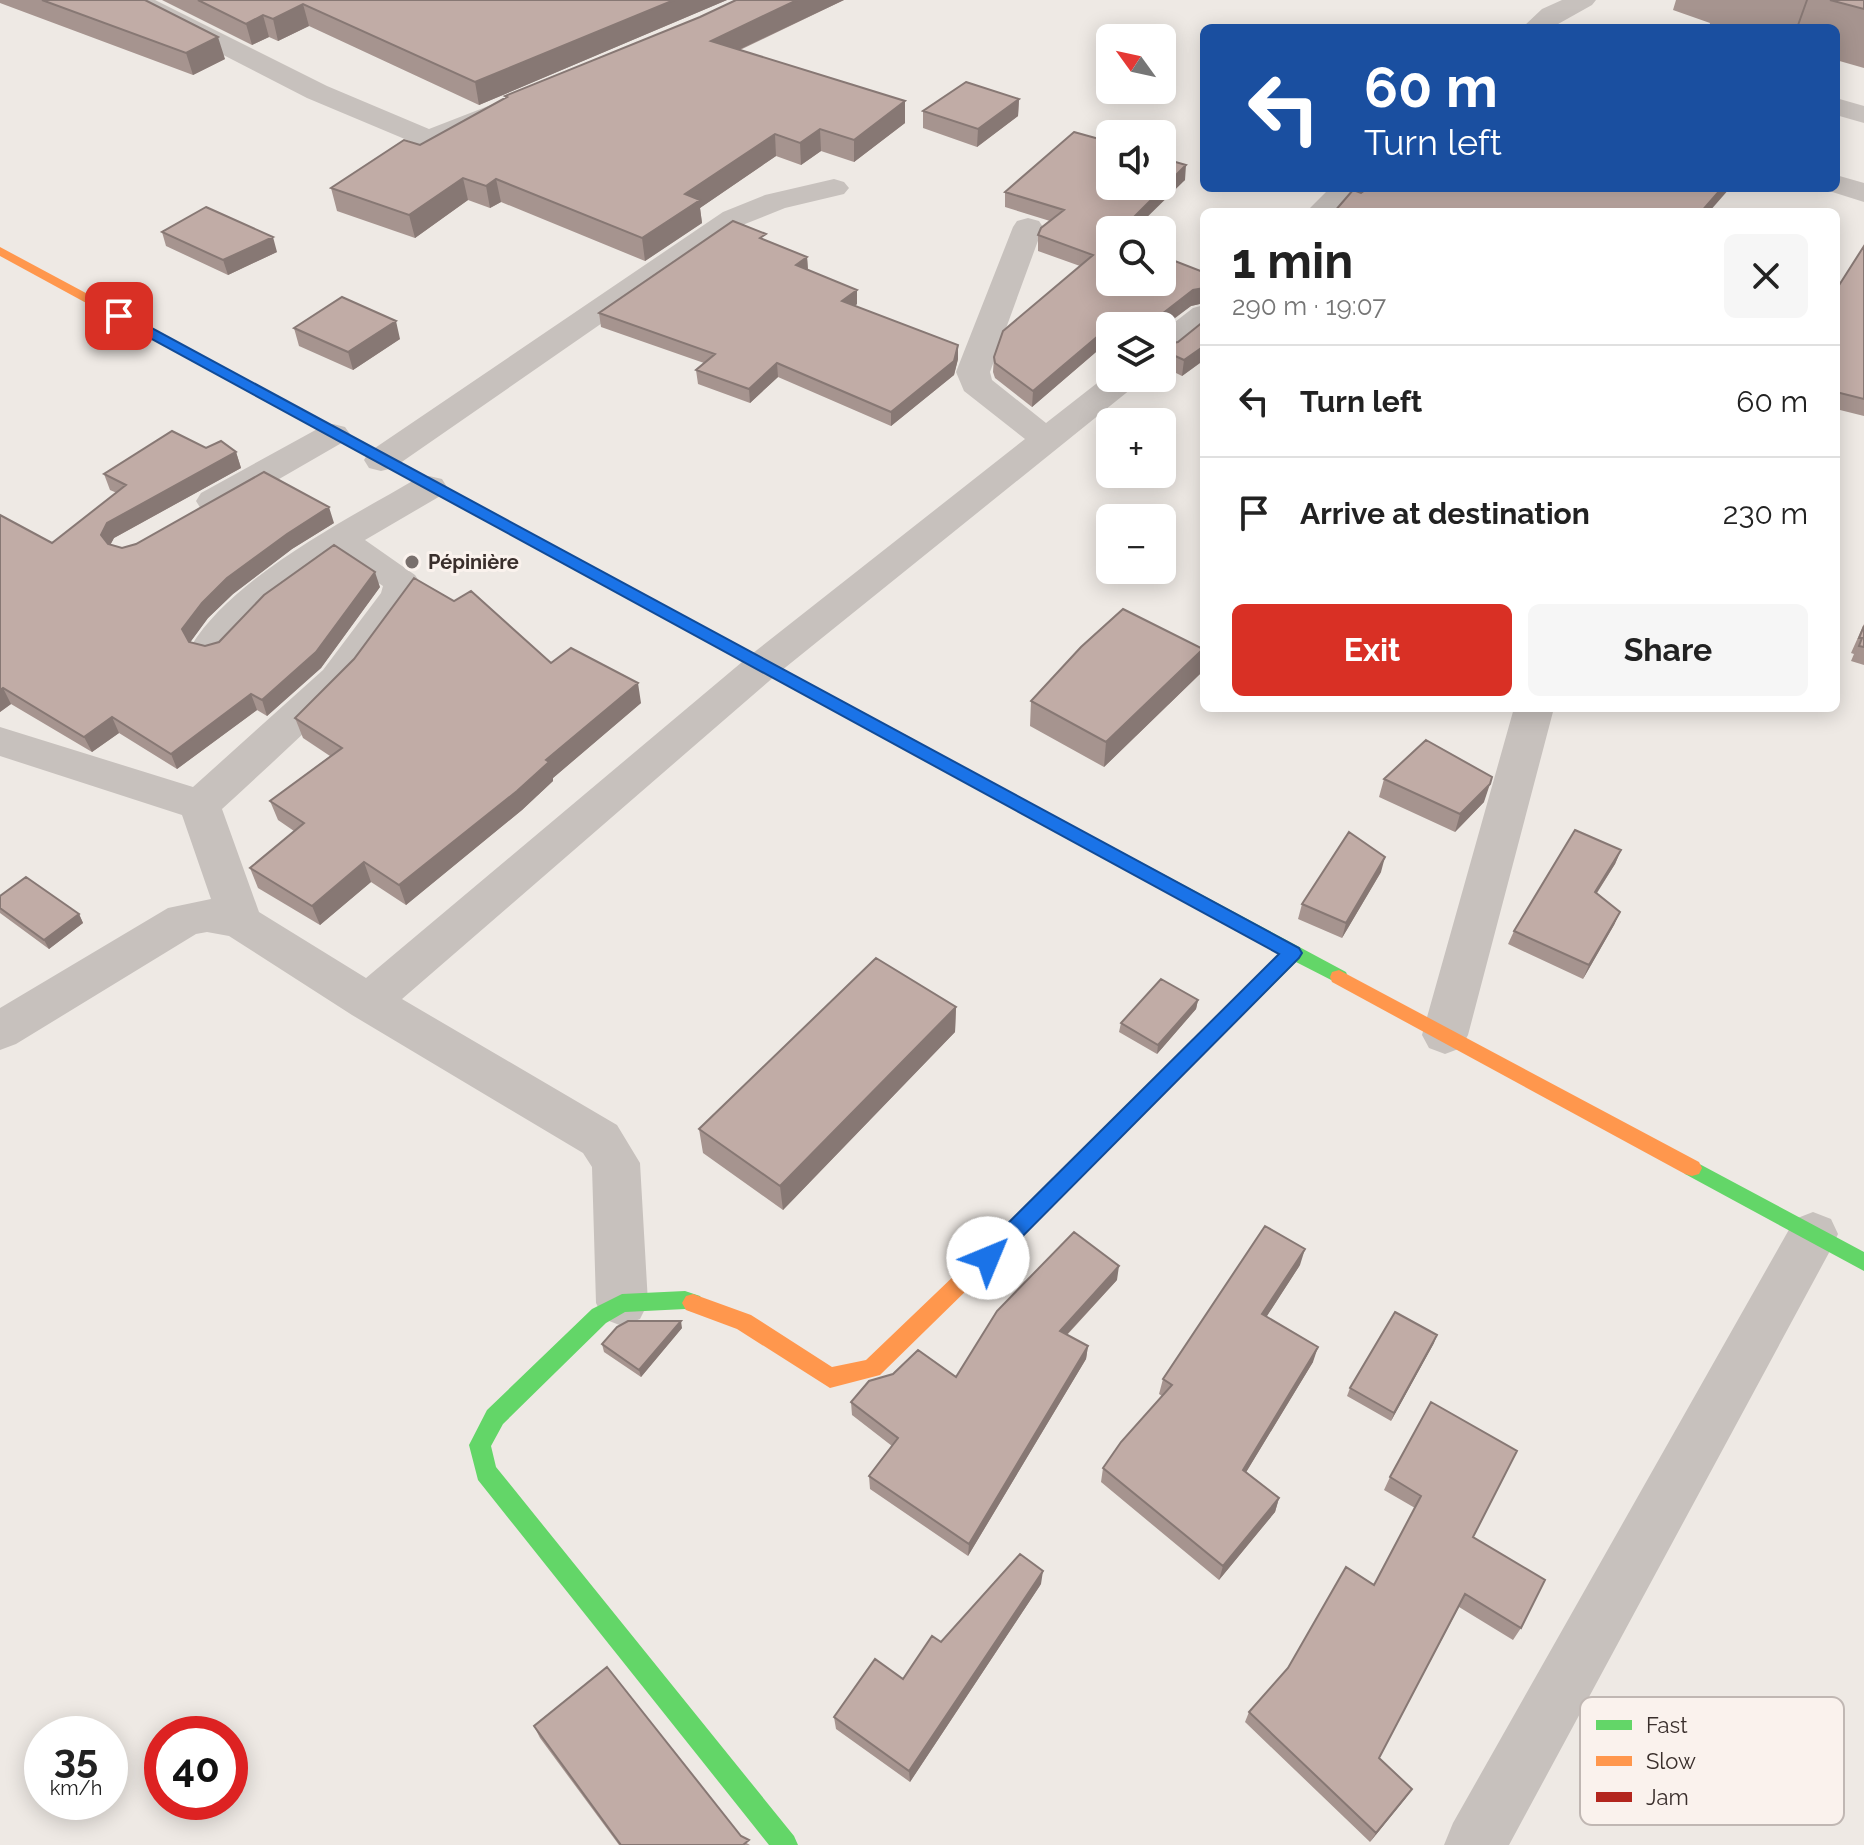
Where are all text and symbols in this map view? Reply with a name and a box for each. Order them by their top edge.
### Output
north arrow [1096,24,1176,104]
map controls [1096,24,1176,584]
text: 60 m [1364,54,1498,120]
icon: left [1232,56,1336,160]
button: sound [1096,120,1176,200]
text: Turn left [1364,121,1502,163]
button: search [1096,216,1176,296]
text: 1 min [1232,233,1353,289]
button: close [1724,234,1808,318]
pin [85,282,153,350]
text: 290 m · 19:07 [1232,291,1386,321]
icon: arrive [97,294,141,338]
button: layers [1096,312,1176,392]
icon: left [1232,379,1276,423]
text: Turn left [1300,384,1422,419]
text: 60 m [1736,384,1808,419]
button: + [1096,408,1176,488]
icon: arrive [1232,491,1276,535]
text: Arrive at destination [1300,496,1590,531]
text: 230 m [1723,496,1808,531]
button: − [1096,504,1176,584]
place label: Pépinière [428,550,519,574]
marker: Pépinière [403,553,421,571]
button: Exit [1232,604,1512,696]
button: Share [1528,604,1808,696]
position arrow [946,1216,1030,1300]
legend [1580,1697,1844,1825]
text: Fast [1646,1712,1688,1738]
speed limit sign: 40 [144,1716,248,1820]
text: 35 [54,1734,98,1781]
text: Slow [1646,1748,1696,1774]
text: km/h [50,1776,102,1800]
text: Jam [1646,1784,1689,1810]

